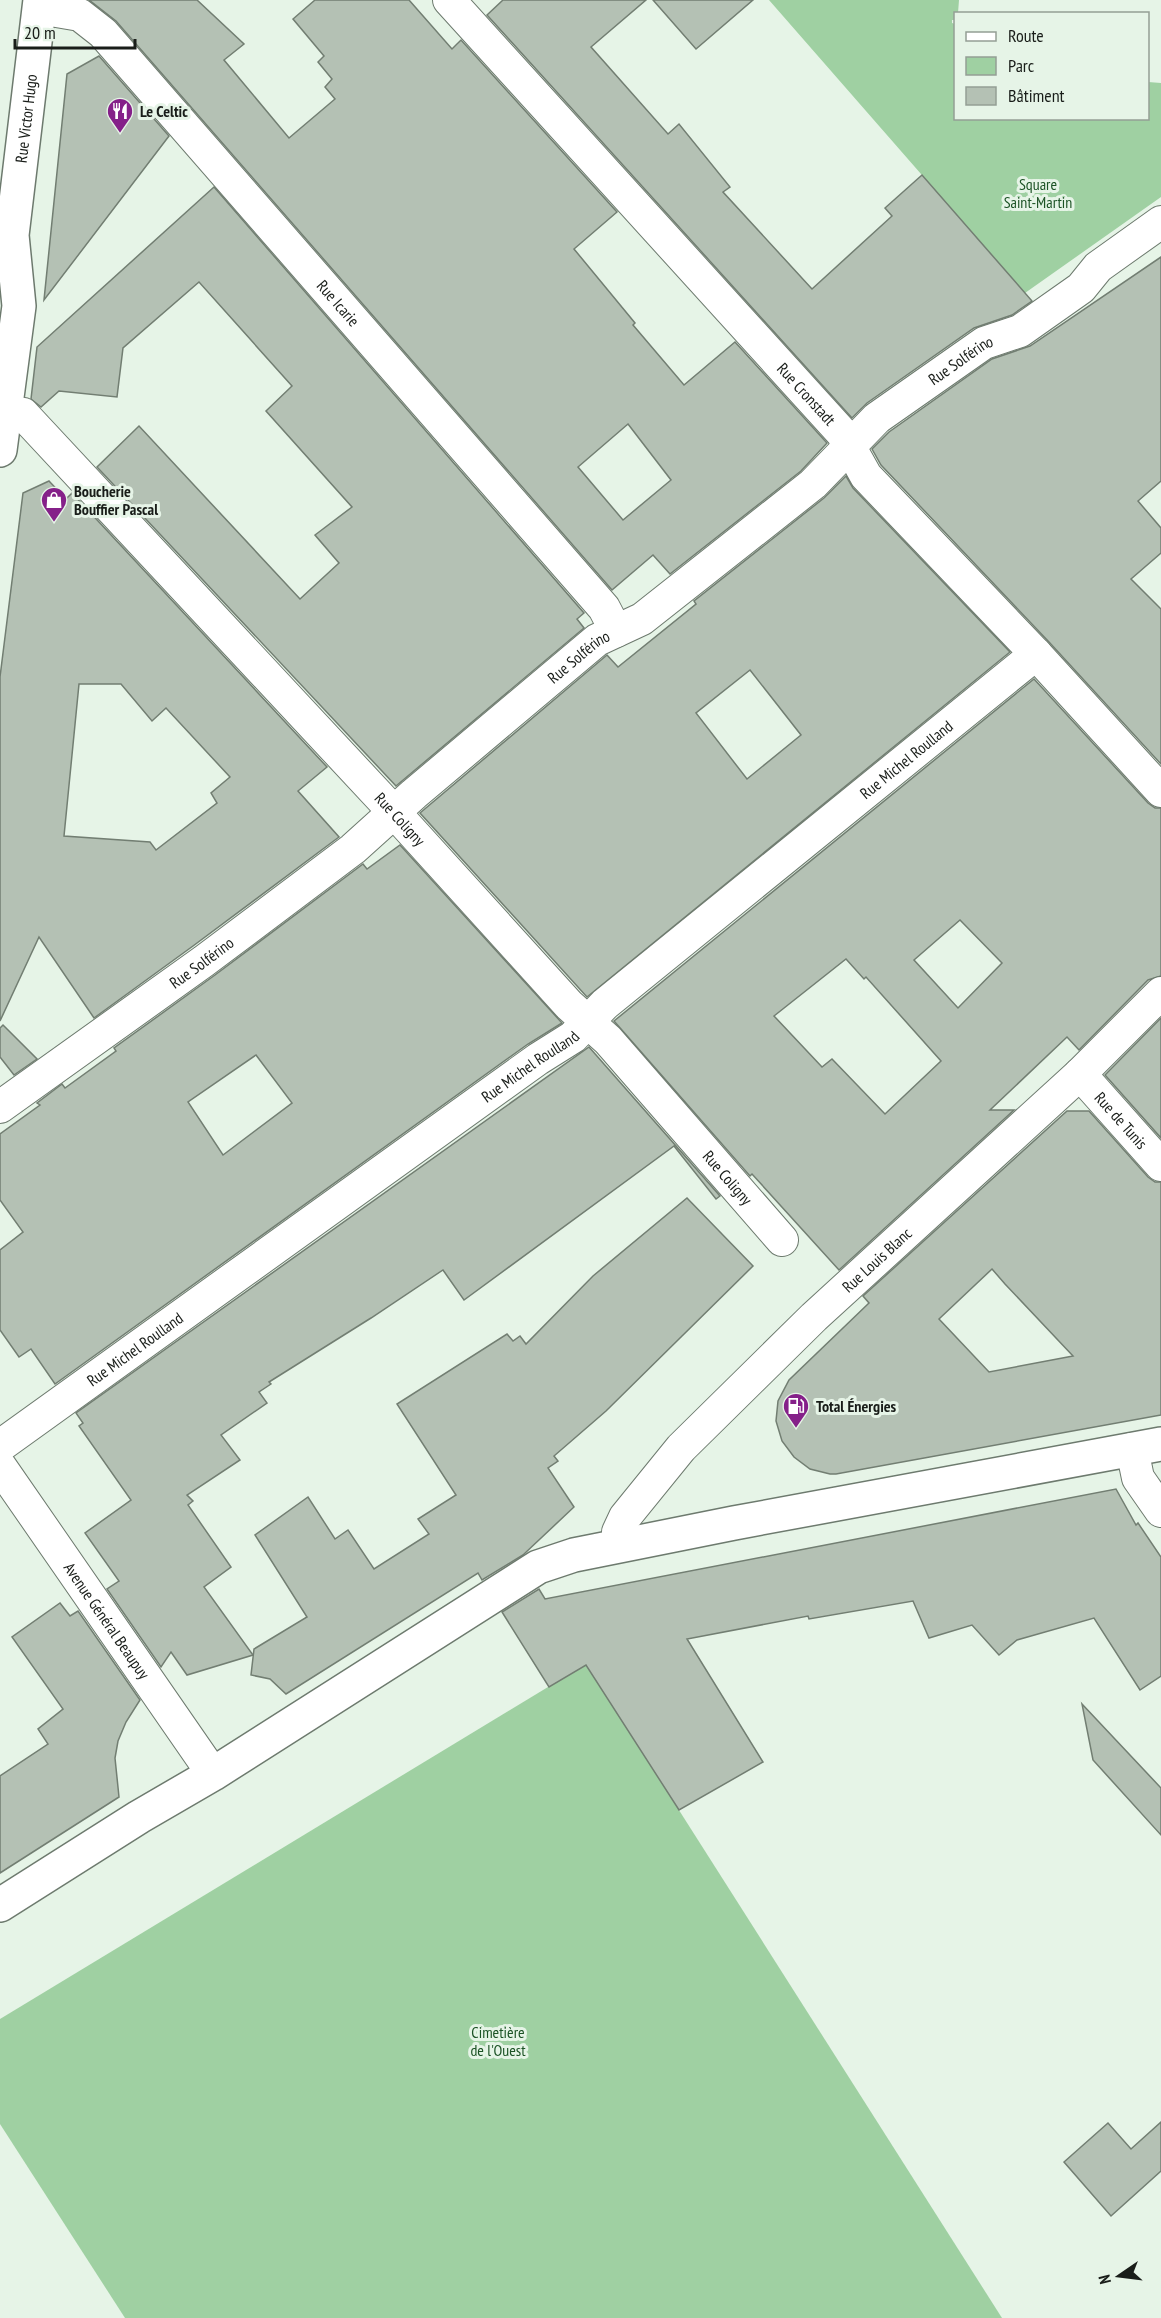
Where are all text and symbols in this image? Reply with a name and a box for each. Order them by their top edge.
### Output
scale bar [15,12,135,50]
legend [954,12,1149,120]
text: 20 m [24,21,56,44]
text: Route [1008,24,1044,47]
text: Parc [1008,54,1035,77]
street label: Rue Victor Hugo [11,73,41,164]
text: Bâtiment [1008,84,1065,107]
restaurant icon: Le Celtic [105,96,135,134]
place label: Le Celtic [140,101,188,121]
park label: Square Saint-Martin [1004,174,1072,212]
street label: Rue Icarie [313,276,364,330]
street label: Rue Solférino [924,331,995,389]
street label: Rue Cronstadt [773,358,840,430]
place label: Boucherie Bouffier Pascal [74,481,158,519]
shop icon: Boucherie Bouffier Pascal [39,485,69,523]
street label: Rue Solférino [543,626,613,687]
street label: Rue Michel Roulland [856,716,957,803]
street label: Rue Coligny [371,788,430,850]
street label: Rue Solférino [166,932,238,993]
street label: Rue Michel Roulland [477,1027,584,1107]
street label: Rue de Tunis [1091,1088,1152,1153]
street label: Rue Coligny [699,1146,757,1209]
street label: Rue Louis Blanc [838,1223,916,1297]
street label: Rue Michel Roulland [83,1308,187,1390]
fuel station icon: Total Énergies [781,1391,811,1429]
place label: Total Énergies [816,1396,897,1416]
street label: Avenue Général Beaupuy [60,1558,154,1683]
park label: Cimetière de l'Ouest [470,2022,526,2060]
north arrow [1089,2246,1149,2306]
text: N [1094,2273,1115,2286]

